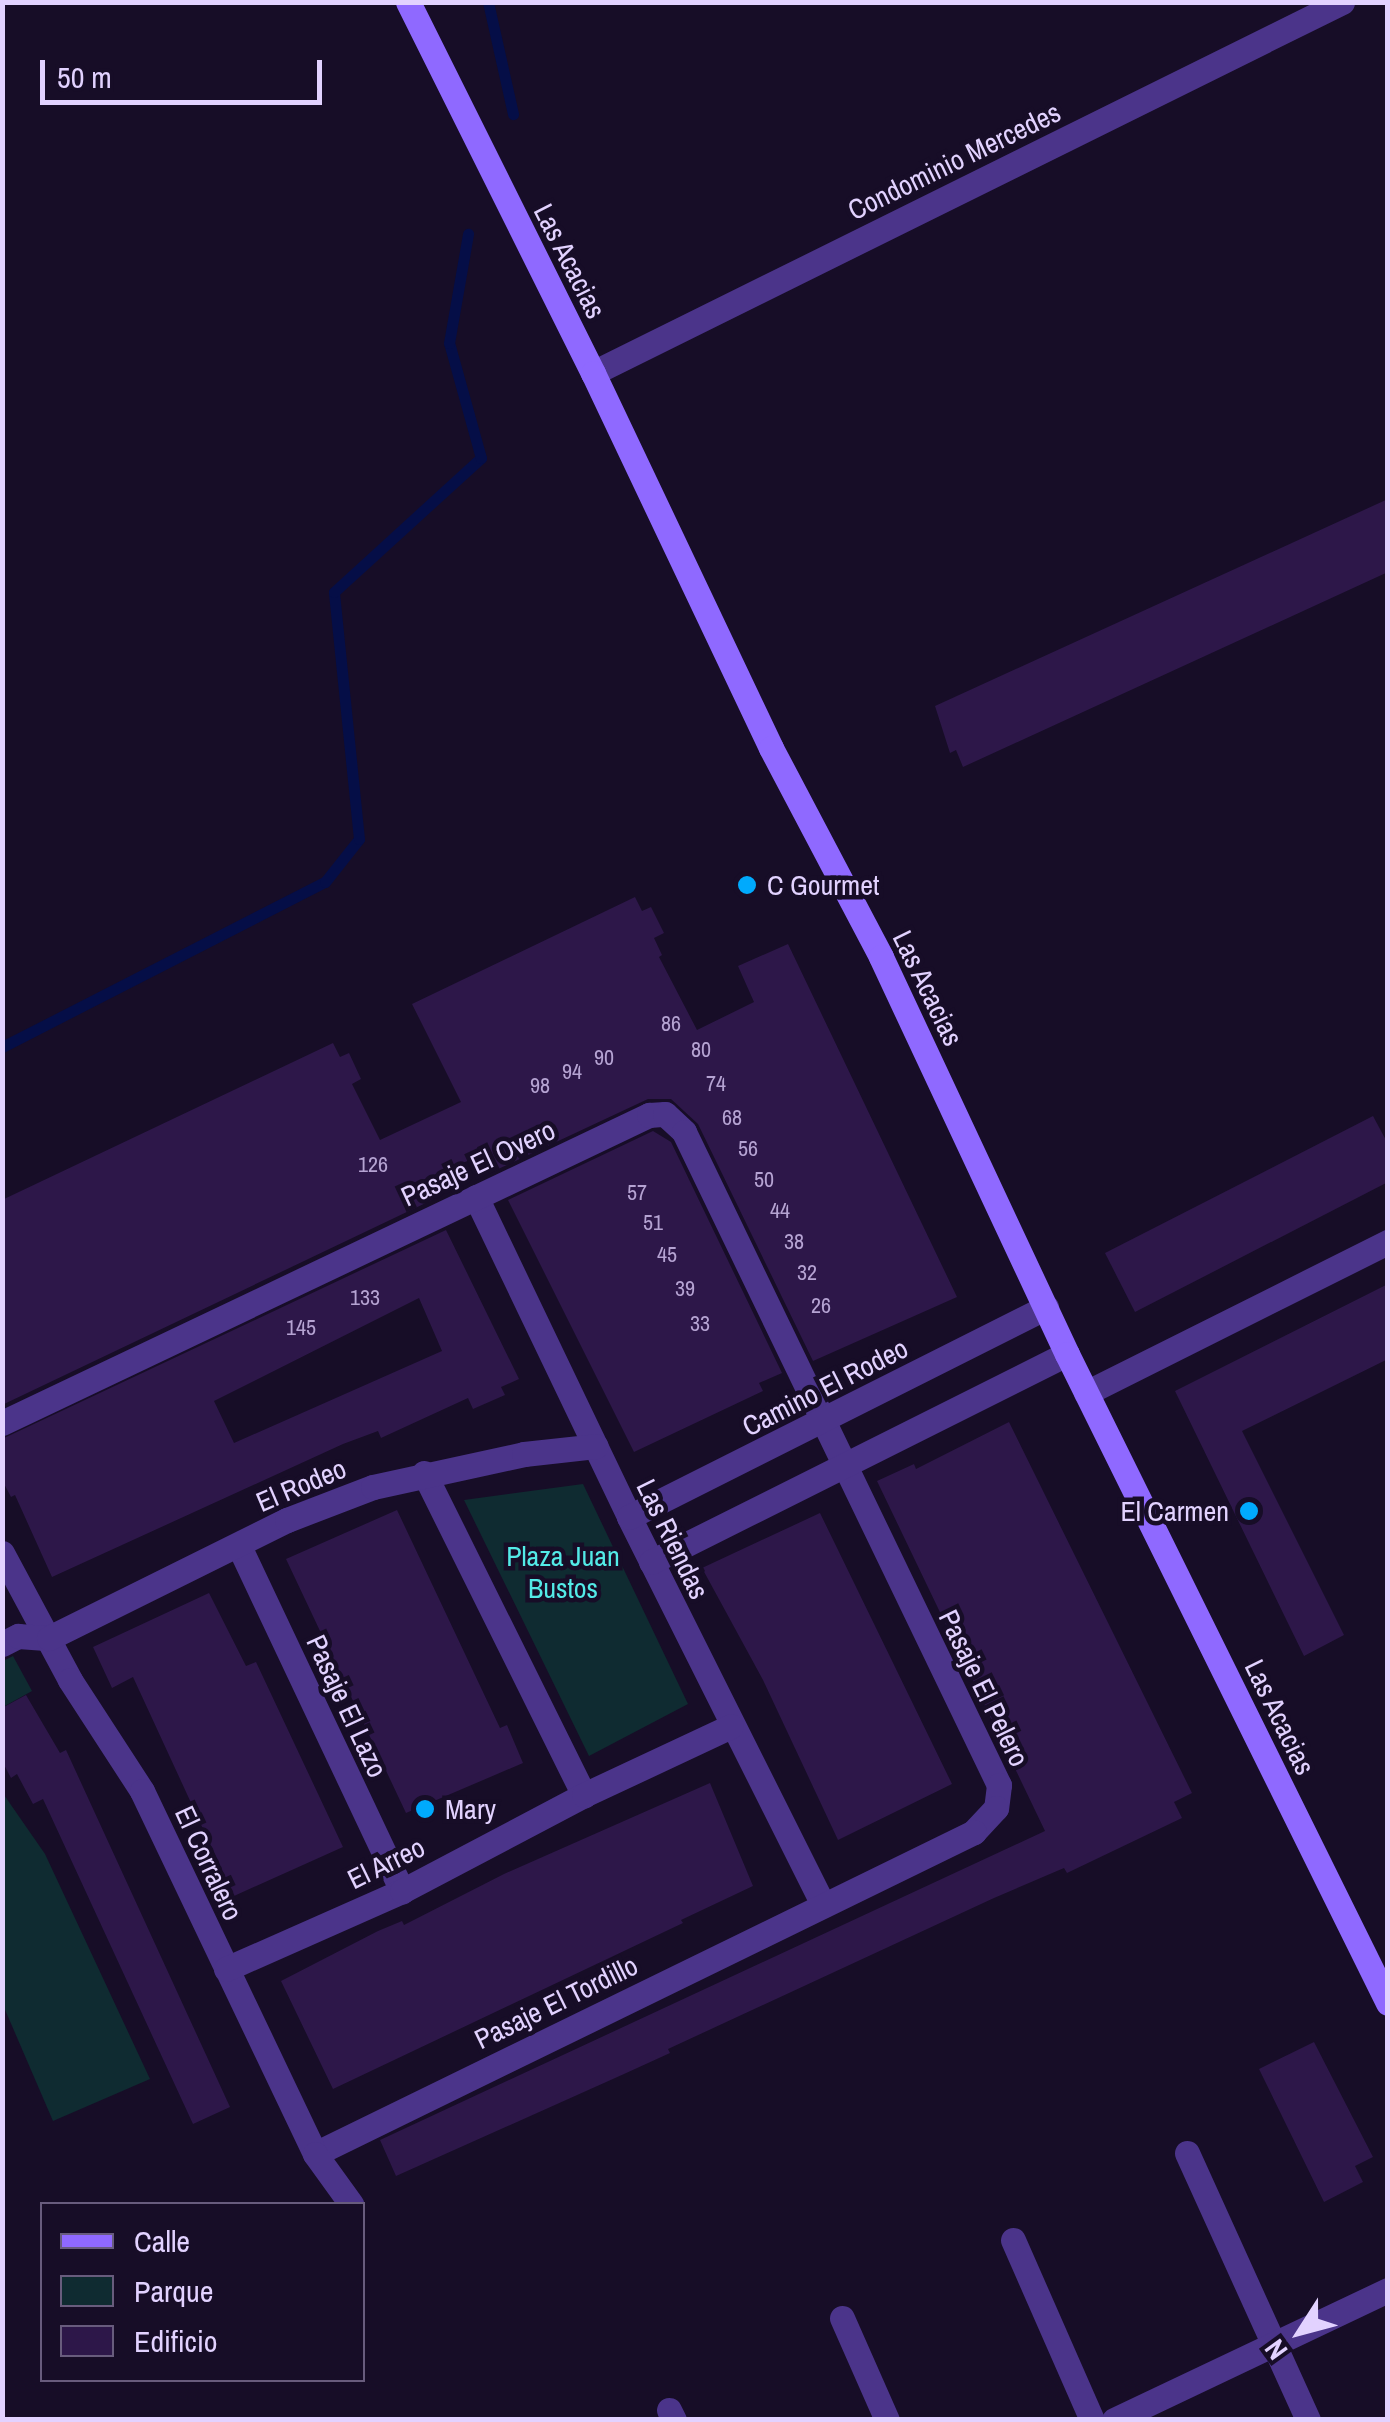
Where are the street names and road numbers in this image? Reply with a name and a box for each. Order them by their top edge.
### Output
street label: Condominio Mercedes [842,95,1066,227]
street label: Las Acacias [527,198,613,324]
street label: Las Acacias [885,924,971,1052]
street label: Pasaje El Overo [396,1113,560,1213]
street label: Camino El Rodeo [737,1331,913,1443]
street label: El Rodeo [251,1451,351,1519]
street label: Las Riendas [630,1474,716,1604]
street label: Pasaje El Pelero [932,1604,1036,1772]
street label: Pasaje El Lazo [299,1629,395,1783]
street label: Las Acacias [1237,1653,1323,1781]
street label: El Corralero [168,1800,250,1926]
street label: El Arreo [341,1830,431,1896]
street label: Pasaje El Tordillo [469,1948,643,2056]

